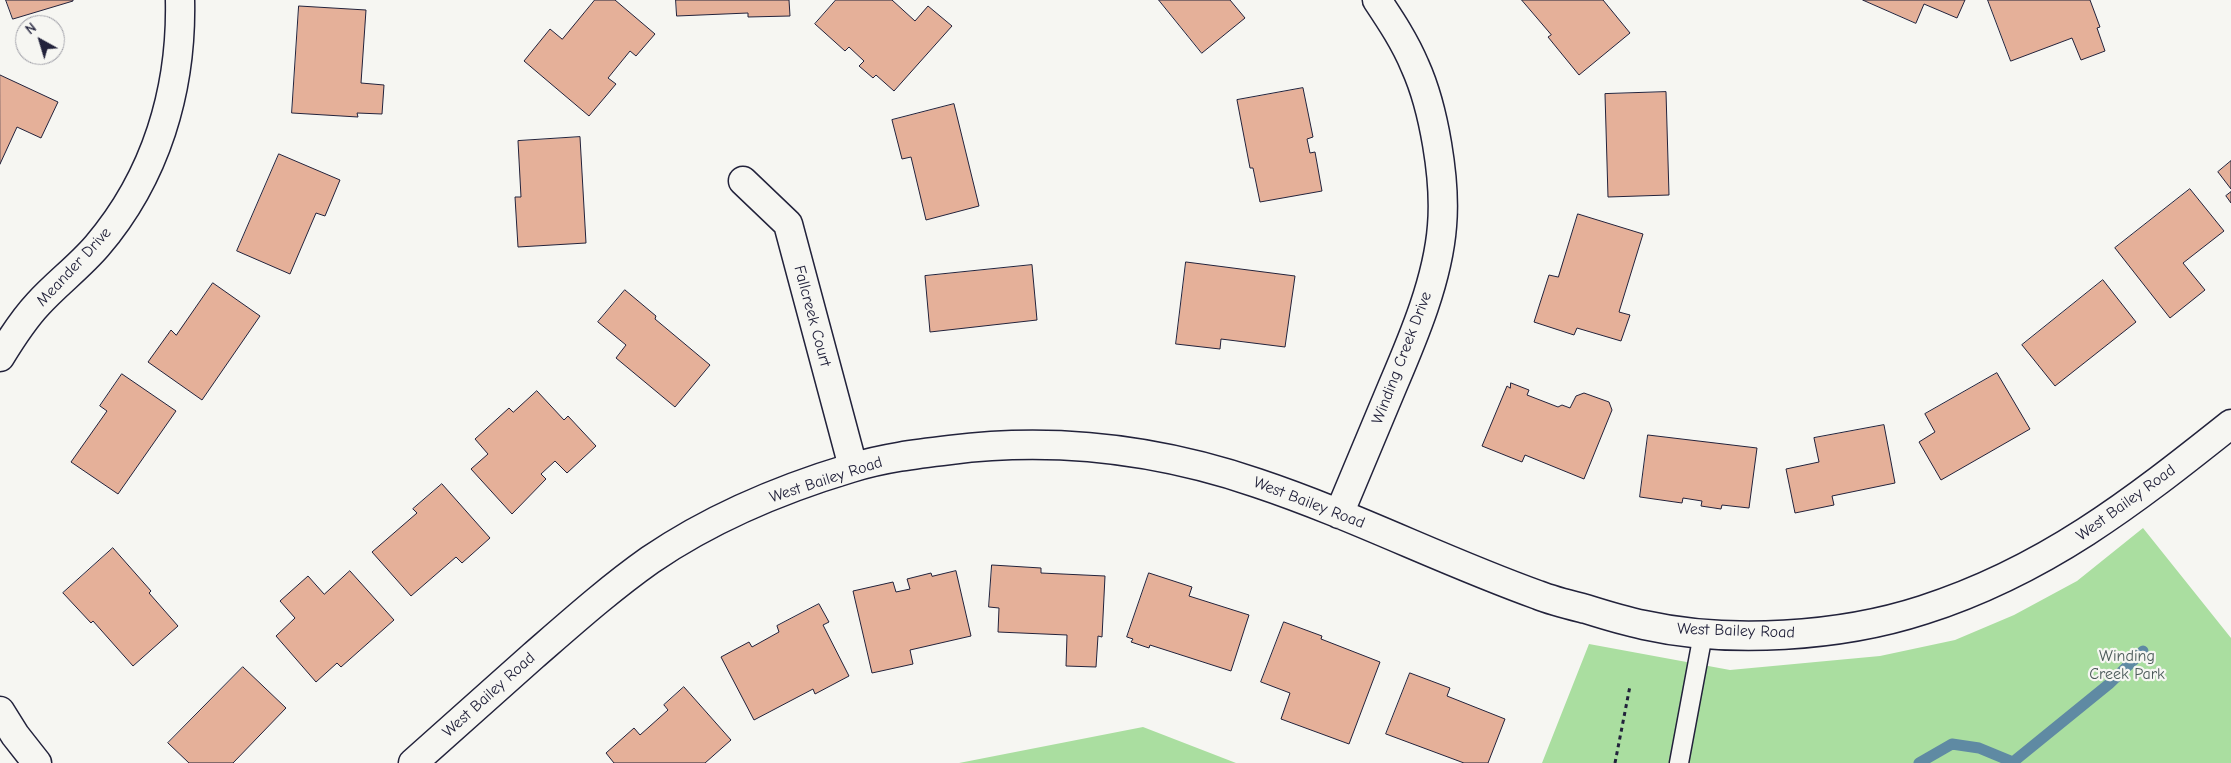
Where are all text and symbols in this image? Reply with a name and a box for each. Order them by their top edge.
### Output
north arrow [15,15,65,65]
text: N [22,19,40,38]
street label: Meander Drive [32,223,116,311]
street label: Fallcreek Court [789,263,835,369]
street label: Winding Creek Drive [1368,289,1436,427]
street label: West Bailey Road [767,453,885,507]
street label: West Bailey Road [2073,461,2179,545]
street label: West Bailey Road [1251,473,1367,533]
street label: West Bailey Road [1677,619,1795,643]
park label: Winding Creek Park [2089,646,2165,684]
street label: West Bailey Road [439,648,539,742]

